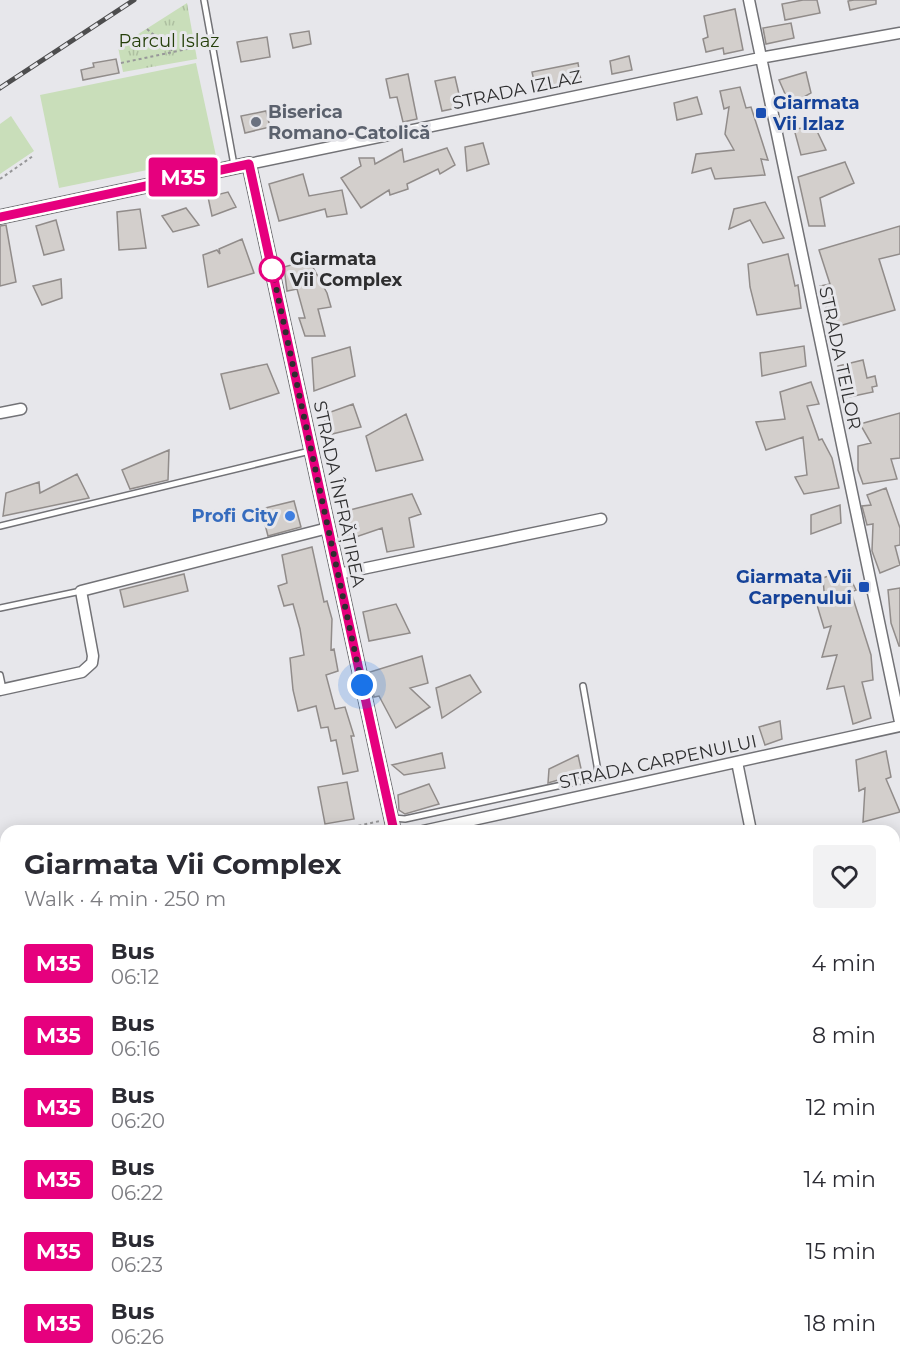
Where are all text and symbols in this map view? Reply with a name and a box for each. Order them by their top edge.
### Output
park label: Parcul Islaz [119,30,219,52]
street label: STRADA IZLAZ [450,65,584,114]
place label: Giarmata Vii Izlaz [772,92,860,135]
place label: Biserica Romano-Catolică [268,101,430,144]
marker: Giarmata Vii Izlaz [754,106,768,120]
marker: Biserica Romano-Catolică [249,115,263,129]
line badge: M35 [148,158,218,196]
text: M35 [161,165,205,190]
place label: Giarmata Vii Complex [289,248,403,291]
marker: Giarmata Vii Complex [259,256,285,282]
street label: STRADA TEILOR [814,284,866,432]
street label: STRADA ÎNFRĂȚIREA [308,399,370,589]
place label: Profi City [191,505,278,527]
marker: Profi City [283,509,297,523]
place label: Giarmata Vii Carpenului [736,566,852,609]
marker: Giarmata Vii Carpenului [857,580,871,594]
your location [347,670,377,700]
street label: STRADA CARPENULUI [557,730,759,794]
button: heart [813,845,876,908]
text: Giarmata Vii Complex [24,847,341,881]
text: Walk · 4 min · 250 m [24,887,226,911]
text: Bus [111,938,154,965]
text: 4 min [812,950,876,977]
text: M35 [36,951,81,976]
text: 06:12 [111,965,159,989]
text: Bus [111,1010,154,1037]
text: 8 min [812,1022,876,1049]
text: M35 [36,1023,81,1048]
text: 06:16 [111,1037,160,1061]
text: Bus [111,1082,154,1109]
text: 12 min [806,1094,876,1121]
text: M35 [36,1095,81,1120]
text: 06:20 [111,1109,165,1133]
text: Bus [111,1154,154,1181]
text: 14 min [804,1166,876,1193]
text: M35 [36,1167,81,1192]
text: 06:22 [111,1181,163,1205]
text: Bus [111,1226,154,1253]
text: 15 min [806,1238,876,1265]
text: M35 [36,1239,81,1264]
text: 06:23 [111,1253,163,1277]
text: Bus [111,1298,154,1325]
text: 18 min [804,1310,876,1337]
text: M35 [36,1311,81,1336]
text: 06:26 [111,1325,164,1349]

